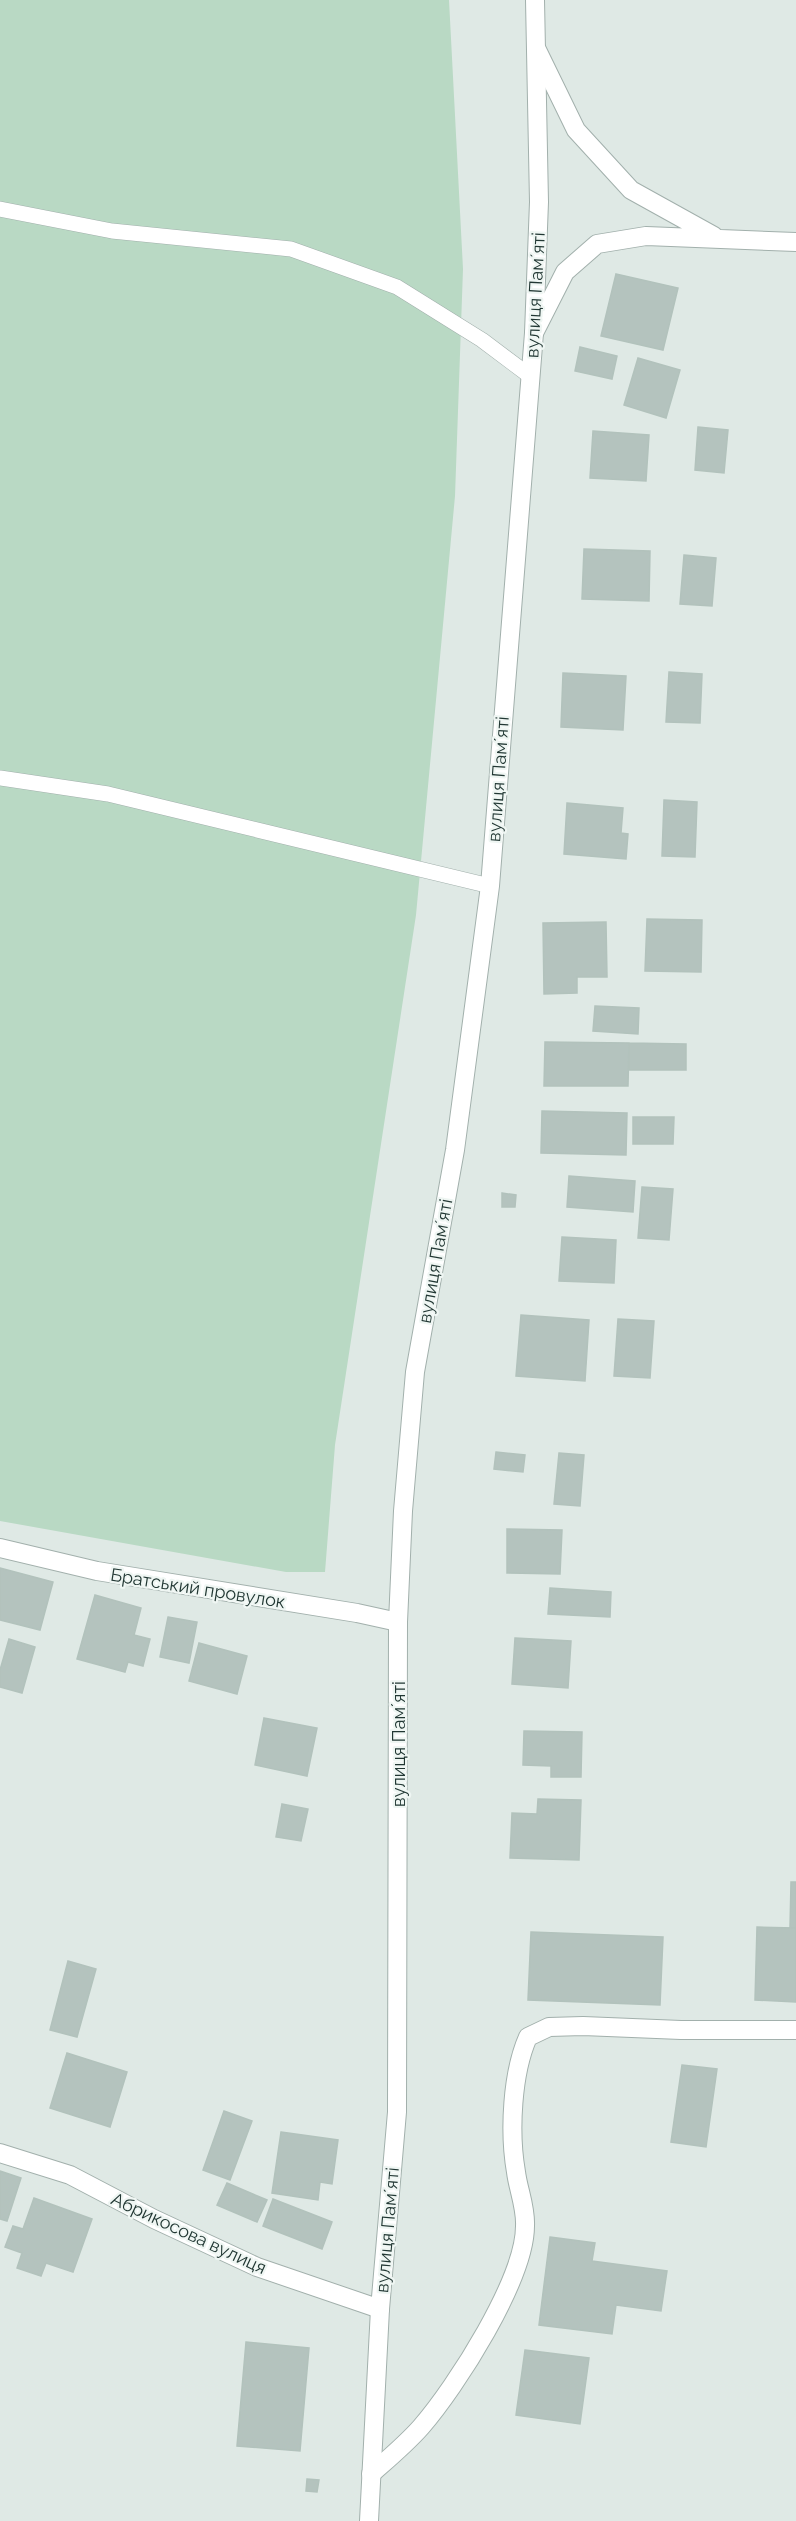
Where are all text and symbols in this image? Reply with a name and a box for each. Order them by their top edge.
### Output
street label: вулиця Памʼяті [521,232,549,358]
street label: вулиця Памʼяті [483,716,513,842]
street label: вулиця Памʼяті [414,1197,456,1325]
street label: Братський провулок [109,1564,287,1612]
street label: вулиця Памʼяті [388,1681,409,1807]
street label: вулиця Памʼяті [371,2166,403,2294]
street label: Абрикосова вулиця [108,2188,270,2278]

